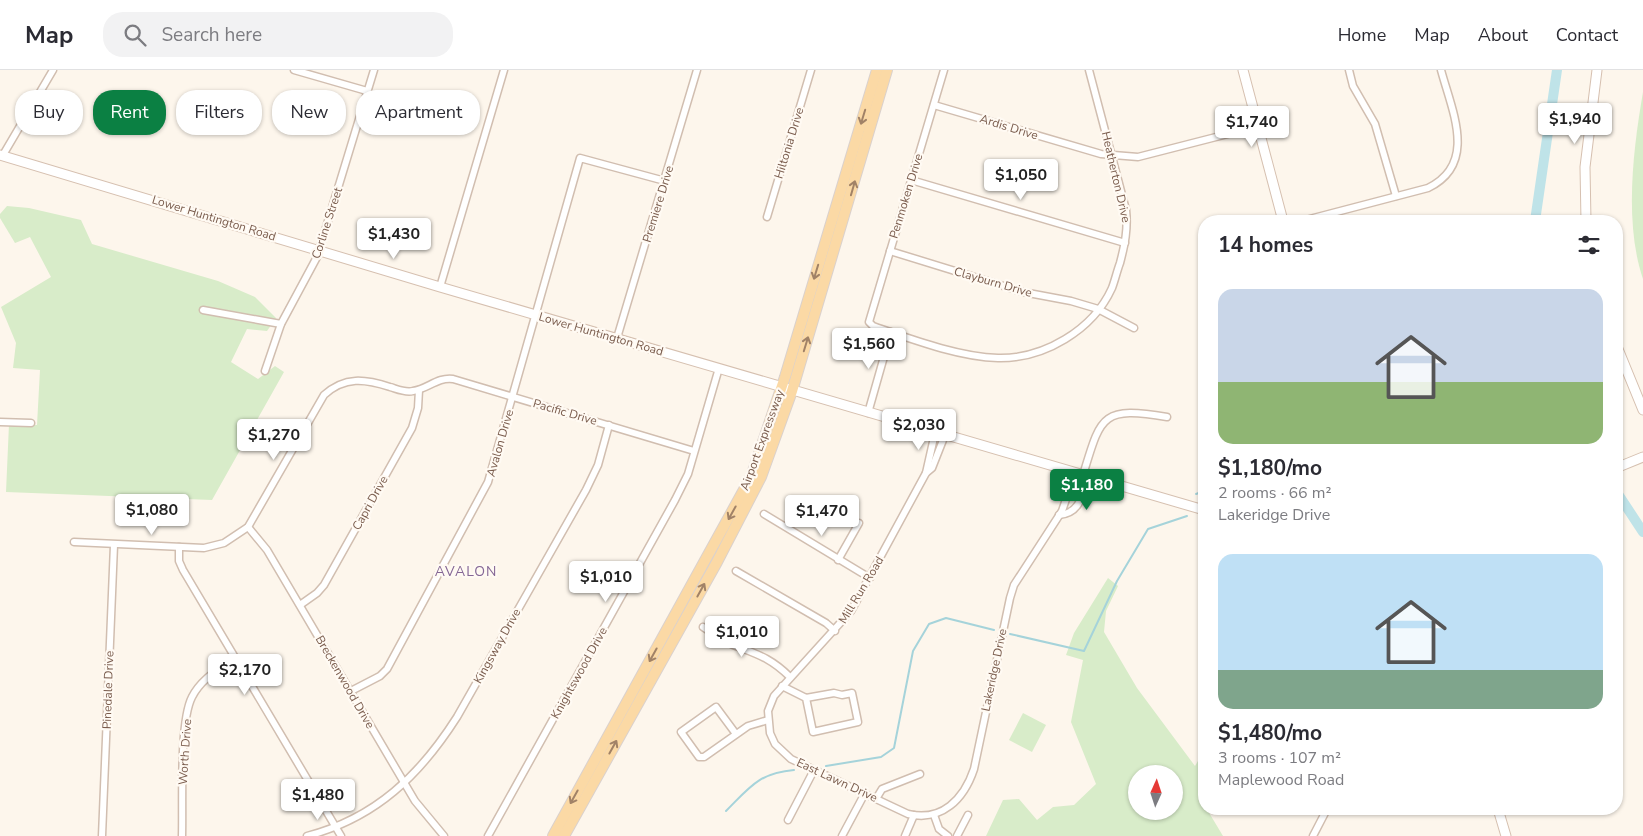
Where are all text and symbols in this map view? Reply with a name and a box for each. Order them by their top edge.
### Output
search box [103,12,453,57]
text: Map [25,19,73,51]
icon: search [121,21,149,49]
text: Search here [161,22,262,48]
text: Home [1338,23,1386,47]
text: Map [1414,23,1450,47]
text: About [1478,23,1528,47]
text: Contact [1556,23,1618,47]
chip: Buy [15,90,83,135]
chip: Rent [93,90,166,135]
chip: Filters [176,90,262,135]
chip: New [272,90,346,135]
chip: Apartment [356,90,480,135]
pin: $1,940 [1534,102,1616,145]
street label: Hiltonia Drive [771,105,807,181]
pin: $1,740 [1211,106,1293,148]
one-way arrow [858,108,868,124]
text: $1,940 [1549,108,1601,130]
street label: Ardis Drive [978,111,1040,143]
text: $1,740 [1226,111,1278,133]
street label: Heatherton Drive [1098,130,1134,224]
street label: Penmoken Drive [885,152,927,240]
pin: $1,050 [980,158,1062,201]
street label: Premiere Drive [639,164,677,244]
text: $1,050 [995,164,1047,186]
one-way arrow [848,181,858,197]
street label: Corline Street [308,185,346,261]
street label: Lower Huntington Road [150,191,278,245]
pin: $1,430 [353,218,435,260]
text: $1,430 [368,223,420,245]
text: 14 homes [1218,231,1313,259]
icon: filters [1575,231,1603,259]
street label: Clayburn Drive [952,263,1034,301]
one-way arrow [811,264,821,280]
street label: Lower Huntington Road [537,309,665,359]
icon: home [1366,322,1456,412]
pin: $1,560 [828,328,910,370]
text: $1,560 [843,333,895,355]
one-way arrow [801,336,811,352]
street label: Airport Expressway [736,387,788,493]
street label: Pacific Drive [531,395,599,429]
street label: Avalon Drive [483,407,517,479]
pin: $2,030 [878,408,960,451]
text: $2,030 [893,414,945,436]
pin: $1,270 [233,418,315,461]
text: $1,270 [248,424,300,446]
text: $1,180/mo [1218,454,1322,482]
pin: $1,180 [1046,468,1128,511]
street label: Capri Drive [348,473,392,533]
text: $1,180 [1061,474,1113,496]
text: 2 rooms · 66 m² [1218,482,1331,504]
pin: $1,080 [111,494,193,536]
pin: $1,470 [781,494,863,537]
text: $1,080 [126,499,178,521]
text: $1,470 [796,500,848,522]
text: Lakeridge Drive [1218,504,1330,526]
one-way arrow [726,506,736,520]
street label: Mill Run Road [835,553,887,627]
pin: $1,010 [565,560,647,603]
district label: AVALON [435,562,497,581]
text: $1,010 [580,566,632,588]
one-way arrow [697,584,707,598]
icon: home [1366,587,1456,677]
street label: Kingsway Drive [470,605,524,687]
pin: $1,010 [701,616,783,658]
text: $1,010 [716,621,768,643]
street label: Knightswood Drive [547,624,611,722]
street label: Lakeridge Drive [977,627,1011,713]
street label: Breckenwood Drive [312,632,378,732]
one-way arrow [647,648,657,662]
street label: Pinedale Drive [99,651,117,729]
pin: $2,170 [204,654,286,696]
text: $2,170 [219,659,271,681]
street label: Worth Drive [175,718,195,786]
text: $1,480/mo [1218,719,1322,747]
one-way arrow [608,740,618,755]
text: 3 rooms · 107 m² [1218,747,1341,769]
street label: East Lawn Drive [794,754,880,806]
north arrow [1128,765,1182,820]
map controls [1128,765,1183,820]
text: Maplewood Road [1218,769,1344,791]
pin: $1,480 [277,778,359,821]
text: $1,480 [292,784,344,806]
one-way arrow [569,790,579,805]

